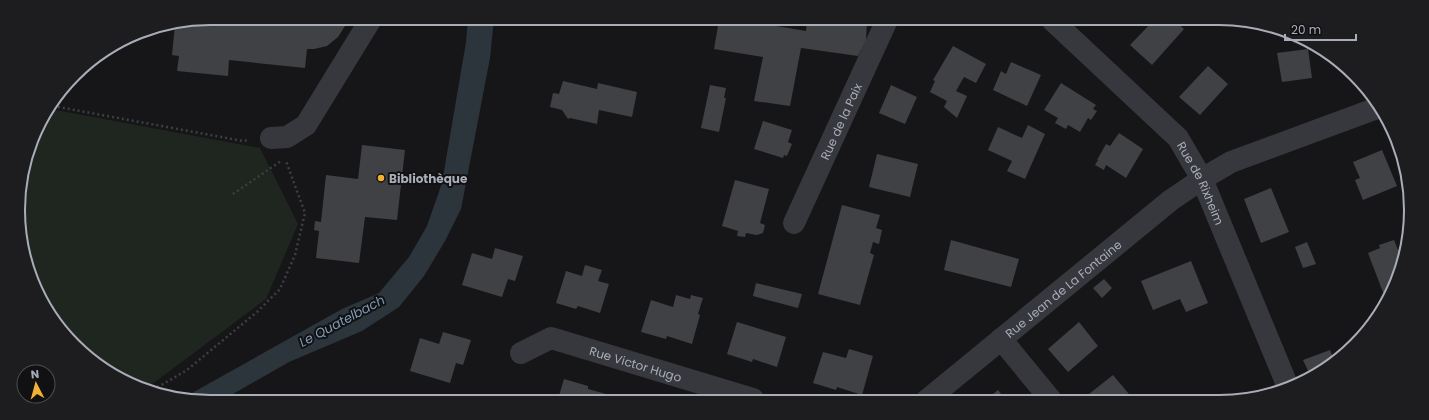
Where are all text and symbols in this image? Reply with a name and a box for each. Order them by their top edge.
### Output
scale bar [1285,16,1356,42]
text: 20 m [1291,21,1321,38]
street label: Rue de la Paix [816,80,866,162]
street label: Rue de Rixheim [1173,138,1228,227]
place label: Bibliothèque [389,170,468,187]
marker: Bibliothèque [376,173,386,183]
street label: Rue Jean de La Fontaine [1001,236,1125,341]
water label: Le Quatelbach [296,290,388,352]
street label: Rue Victor Hugo [587,342,684,386]
north arrow [16,364,56,404]
text: N [30,366,40,382]

